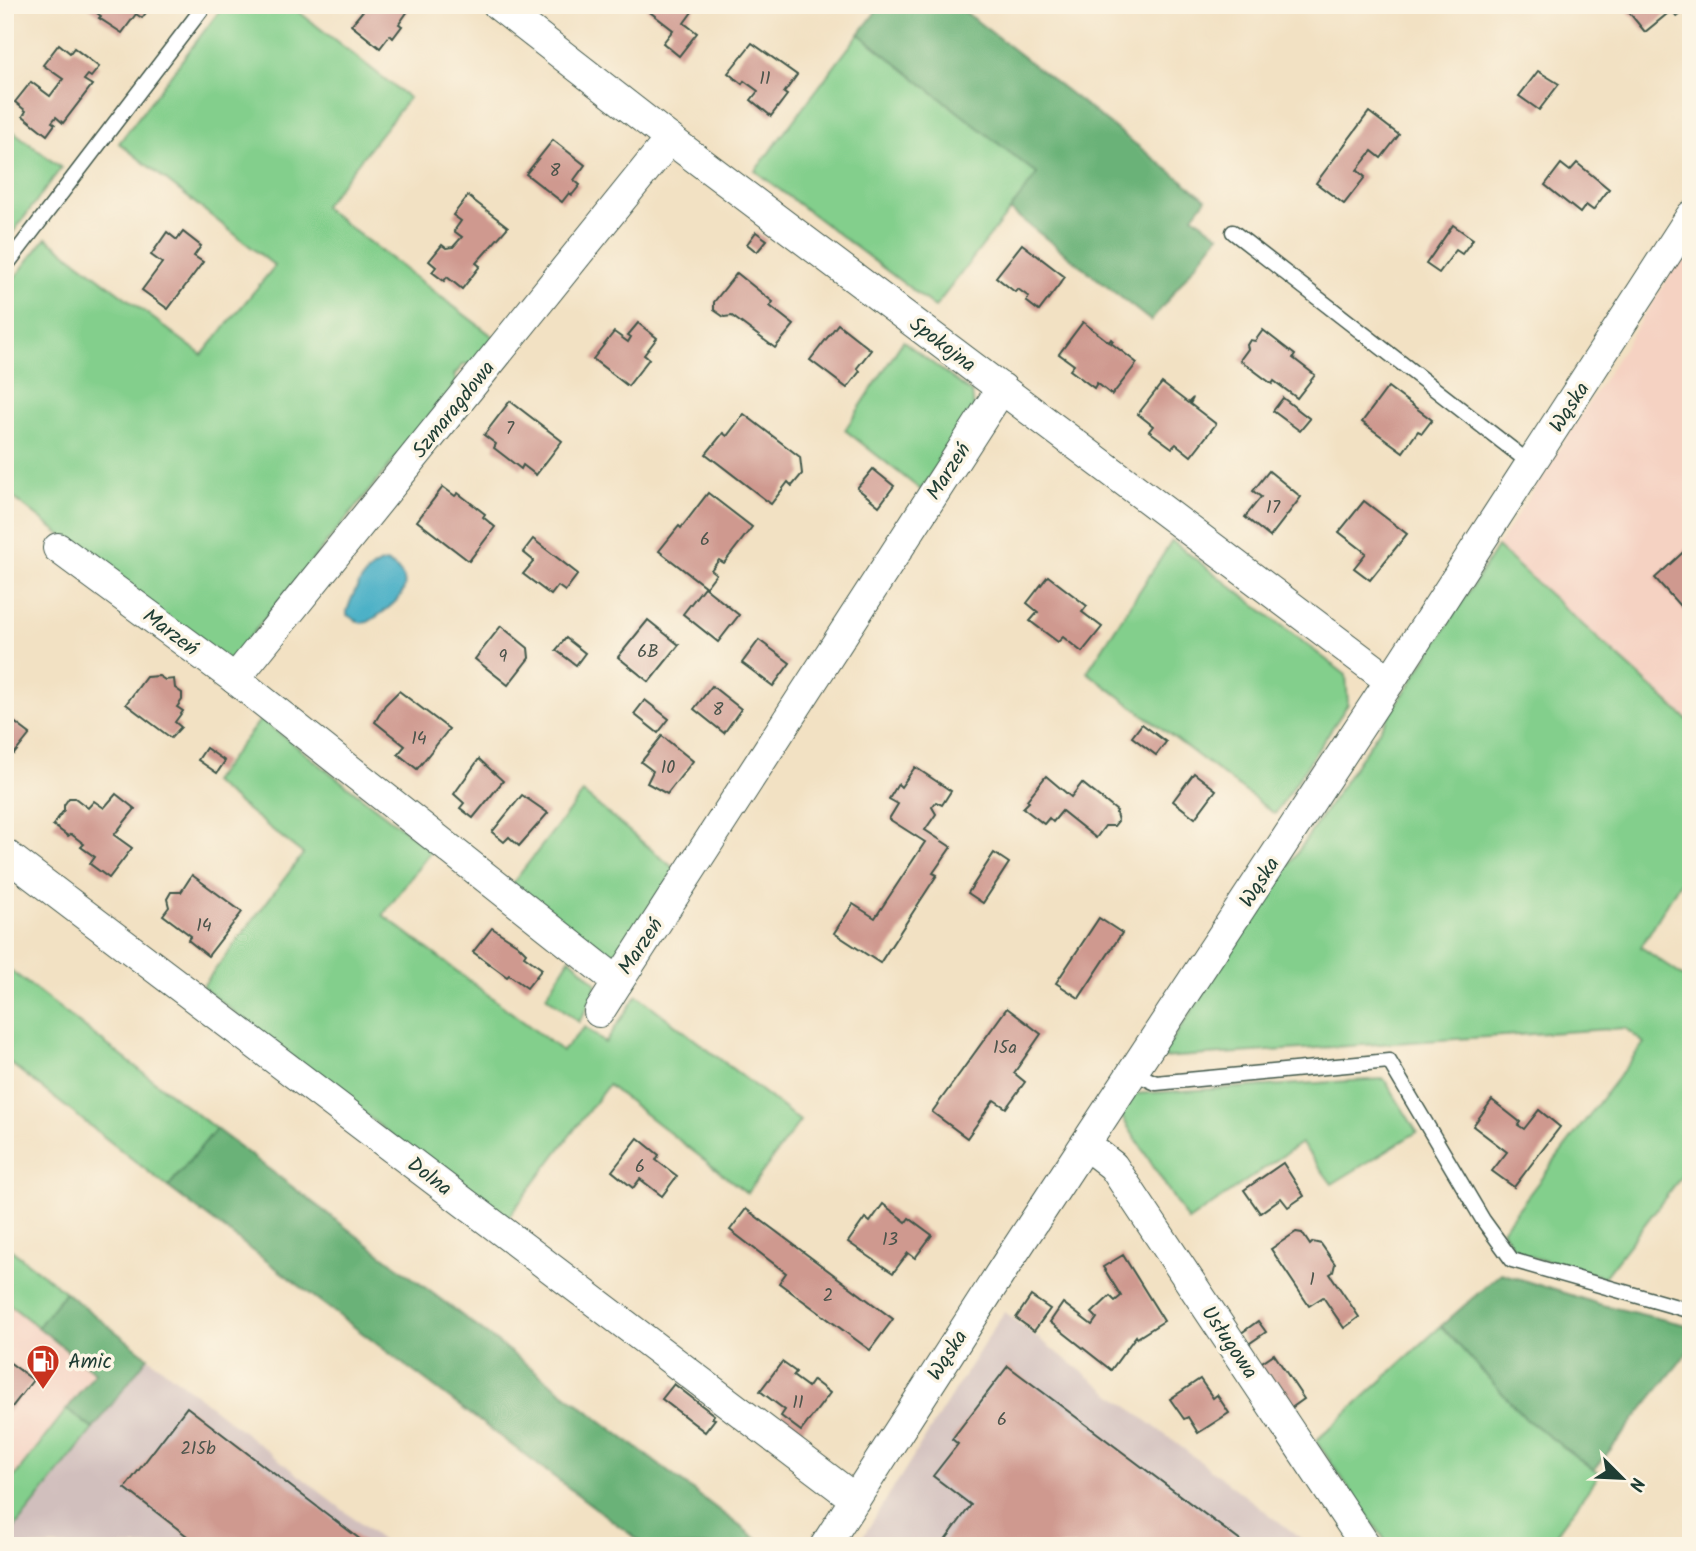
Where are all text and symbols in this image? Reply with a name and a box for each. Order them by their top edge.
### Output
house number: 11 [759,65,771,94]
house number: 8 [550,157,561,186]
street label: Spokojna [902,309,983,381]
street label: Szmaragdowa [404,354,504,466]
street label: Wąska [1541,376,1599,440]
house number: 7 [506,415,515,444]
street label: Marzeń [918,436,980,507]
house number: 17 [1266,494,1281,523]
house number: 6 [700,526,710,555]
street label: Marzeń [135,601,205,665]
house number: 6B [637,638,659,667]
house number: 9 [499,643,508,672]
house number: 8 [713,696,724,725]
house number: 14 [411,725,427,754]
house number: 10 [661,754,675,783]
street label: Wąska [1231,851,1289,915]
street label: Marzeń [610,911,673,982]
house number: 14 [196,912,212,941]
house number: 15a [993,1034,1017,1063]
street label: Dolna [400,1149,459,1205]
house number: 6 [635,1153,645,1182]
house number: 13 [882,1226,898,1255]
house number: 1 [1309,1266,1315,1295]
house number: 2 [823,1282,833,1311]
street label: Usługowa [1192,1299,1266,1386]
street label: Wąska [919,1324,977,1388]
fuel station icon: Amic [24,1342,62,1391]
place label: Amic [68,1346,112,1379]
house number: 11 [792,1389,804,1418]
house number: 6 [997,1406,1007,1435]
house number: 215b [180,1435,216,1464]
north arrow [1588,1442,1658,1512]
text: N [1620,1473,1652,1496]

